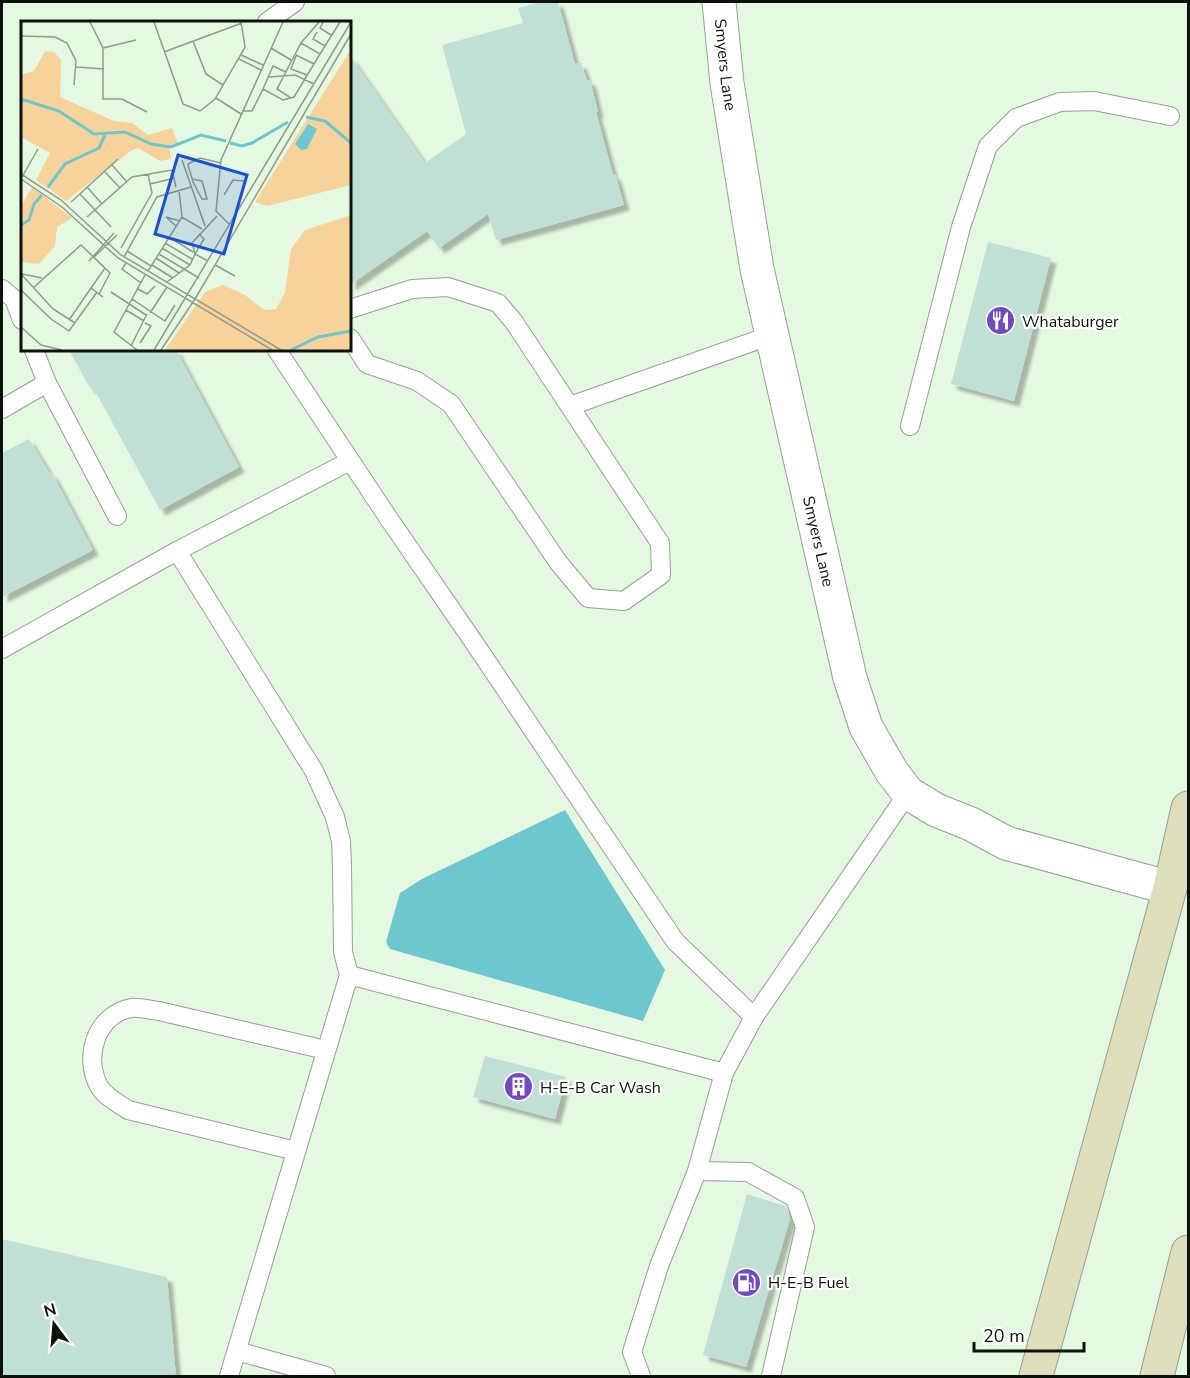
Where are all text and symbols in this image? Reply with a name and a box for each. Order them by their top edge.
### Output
street label: Smyers Lane [709,18,741,112]
inset map [21,21,351,351]
restaurant icon: Whataburger [985,305,1017,337]
place label: Whataburger [1022,311,1119,333]
street label: Smyers Lane [797,494,839,589]
building icon: H-E-B Car Wash [503,1071,535,1103]
place label: H-E-B Car Wash [540,1077,661,1099]
fuel station icon: H-E-B Fuel [731,1266,763,1298]
place label: H-E-B Fuel [768,1272,849,1294]
north arrow [24,1294,84,1354]
text: N [41,1298,59,1323]
scale bar [974,1315,1084,1353]
text: 20 m [983,1324,1025,1348]

